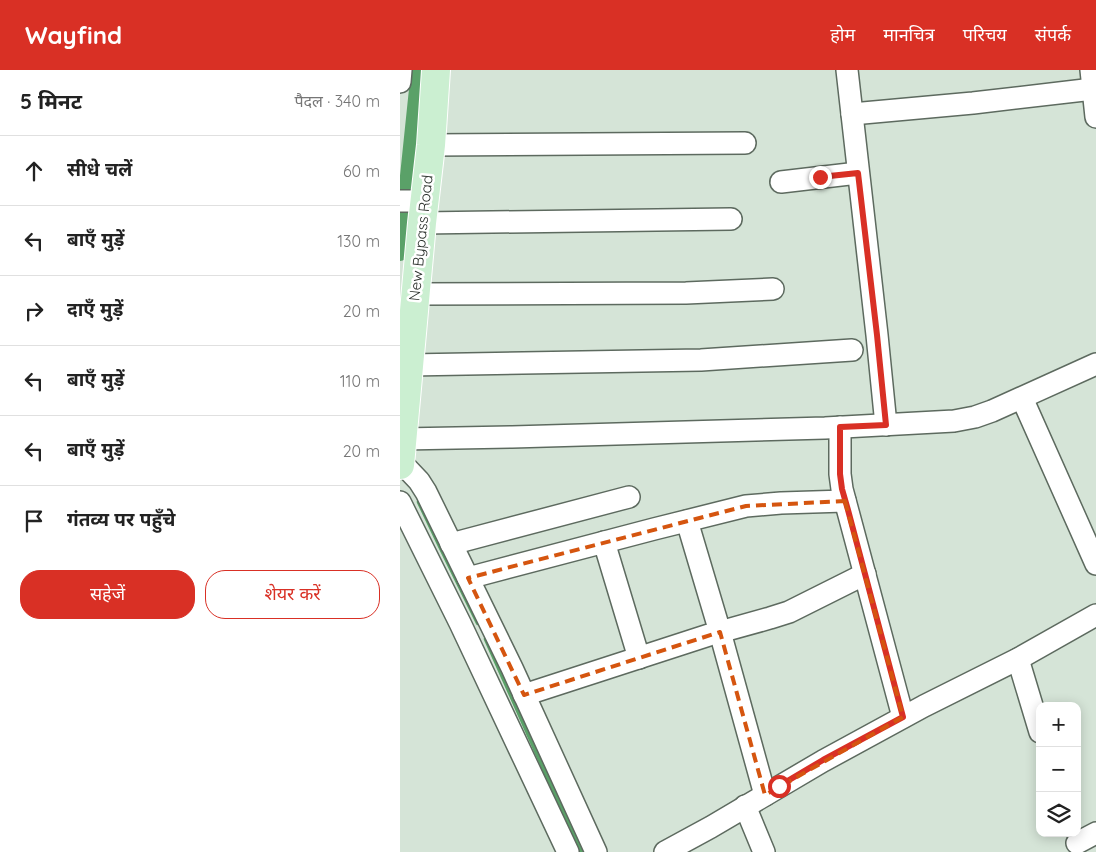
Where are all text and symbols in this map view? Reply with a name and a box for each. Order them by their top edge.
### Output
text: Wayfind [25,20,122,50]
text: होम [830,23,855,46]
text: मानचित्र [883,23,935,46]
text: परिचय [963,23,1007,46]
text: संपर्क [1035,23,1071,46]
text: 5 मिनट [20,88,82,114]
text: पैदल · 340 m [294,91,380,111]
icon: ahead [20,157,48,185]
text: सीधे चलें [67,157,132,181]
text: 60 m [343,161,380,181]
route end [809,166,832,189]
street label: New Bypass Road [404,174,437,302]
icon: left [20,227,48,255]
text: बाएँ मुड़ें [67,227,124,251]
text: 130 m [337,231,380,251]
icon: right [20,297,48,325]
text: दाएँ मुड़ें [67,297,123,321]
text: 20 m [343,301,380,321]
icon: left [20,367,48,395]
text: बाएँ मुड़ें [67,367,124,391]
text: 110 m [340,371,380,391]
icon: left [20,437,48,465]
text: बाएँ मुड़ें [67,437,124,461]
text: 20 m [343,441,380,461]
icon: arrive [20,507,48,535]
text: गंतव्य पर पहुँचे [67,507,175,531]
button: सहेजें [20,570,195,619]
button: शेयर करें [205,570,380,619]
map controls [1036,702,1081,837]
button: + [1036,702,1081,747]
button: − [1036,747,1081,792]
route start [768,775,791,798]
button: layers [1036,792,1081,837]

